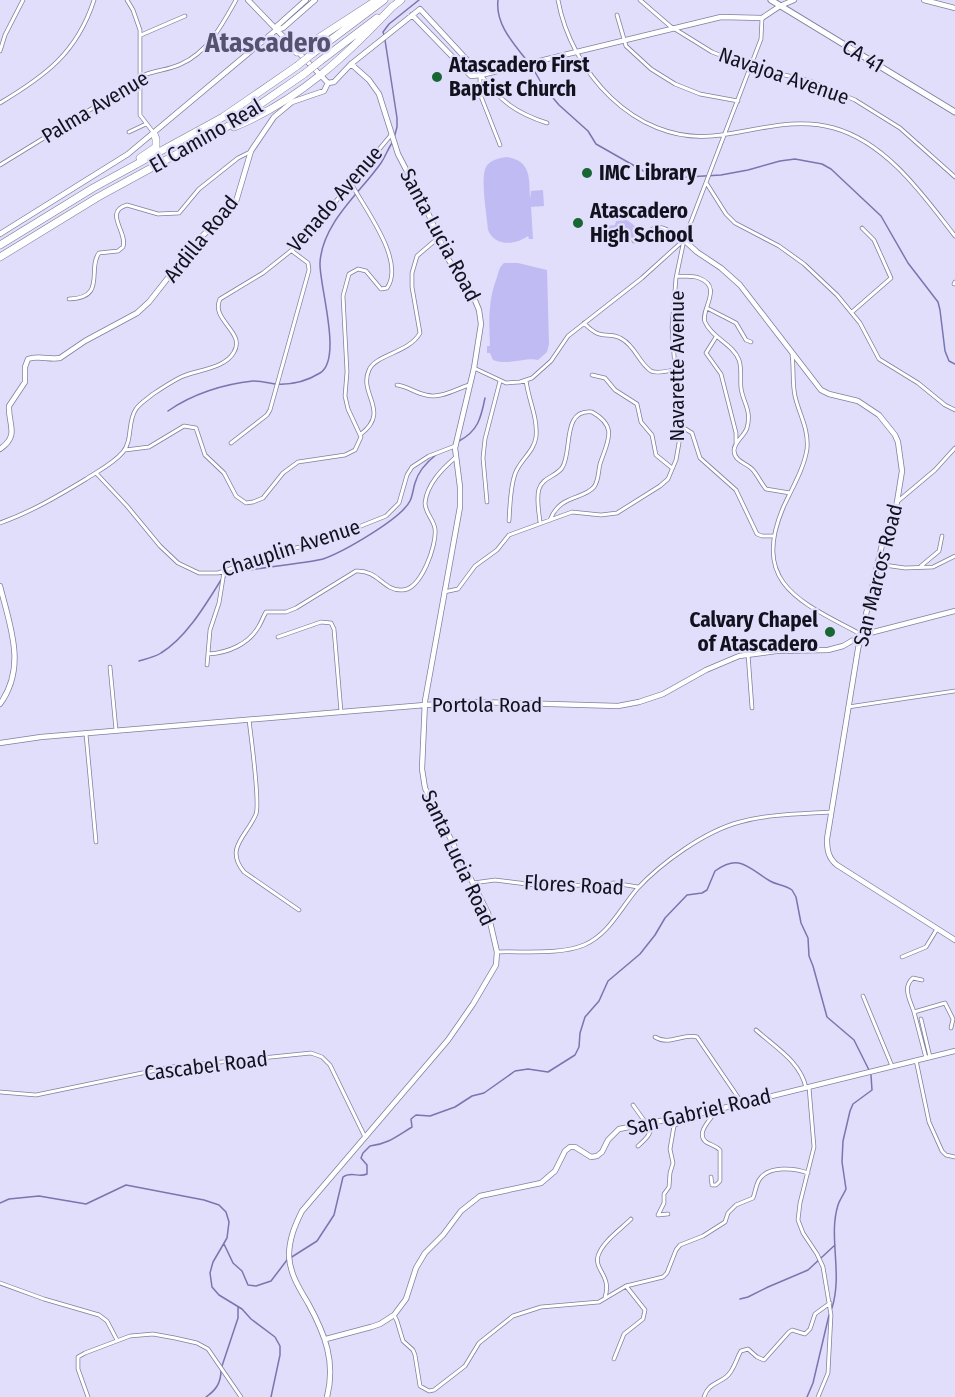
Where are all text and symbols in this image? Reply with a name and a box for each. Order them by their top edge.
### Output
district label: Atascadero [204,27,331,59]
street label: CA 41 [838,34,888,78]
street label: Navajoa Avenue [715,42,853,110]
place label: Atascadero First Baptist Church [448,52,590,102]
street label: Palma Avenue [37,65,153,149]
marker: Atascadero First Baptist Church [430,70,444,84]
street label: El Camino Real [145,93,268,179]
street label: Venado Avenue [282,141,388,257]
place label: IMC Library [599,160,698,186]
street label: Santa Lucia Road [394,164,486,306]
marker: IMC Library [580,166,594,180]
street label: Ardilla Road [158,190,244,288]
place label: Atascadero High School [589,198,693,248]
marker: Atascadero High School [571,216,585,230]
street label: Navarette Avenue [664,290,690,442]
street label: San Marcos Road [848,501,908,649]
street label: Chauplin Avenue [219,513,363,583]
place label: Calvary Chapel of Atascadero [689,607,818,657]
marker: Calvary Chapel of Atascadero [823,625,837,639]
street label: Portola Road [432,692,542,718]
street label: Santa Lucia Road [415,786,501,930]
street label: Flores Road [523,869,625,901]
street label: Cascabel Road [143,1046,269,1086]
street label: San Gabriel Road [624,1083,774,1141]

